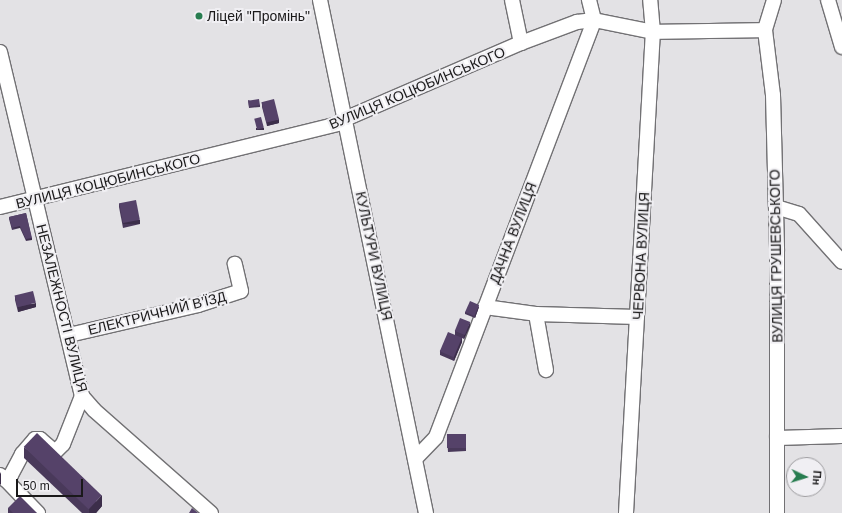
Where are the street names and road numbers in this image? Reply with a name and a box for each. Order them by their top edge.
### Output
street label: ВУЛИЦЯ КОЦЮБИНСЬКОГО [326,43,508,133]
street label: ВУЛИЦЯ КОЦЮБИНСЬКОГО [14,150,202,212]
street label: ВУЛИЦЯ ГРУШЕВСЬКОГО [766,169,786,343]
street label: ДАЧНА ВУЛИЦЯ [486,180,540,286]
street label: КУЛЬТУРИ ВУЛИЦЯ [352,190,396,322]
street label: ЧЕРВОНА ВУЛИЦЯ [629,192,653,320]
street label: НЕЗАЛЕЖНОСТІ ВУЛИЦЯ [33,222,91,394]
street label: ЕЛЕКТРИЧНИЙ В’ЇЗД [86,288,228,338]

